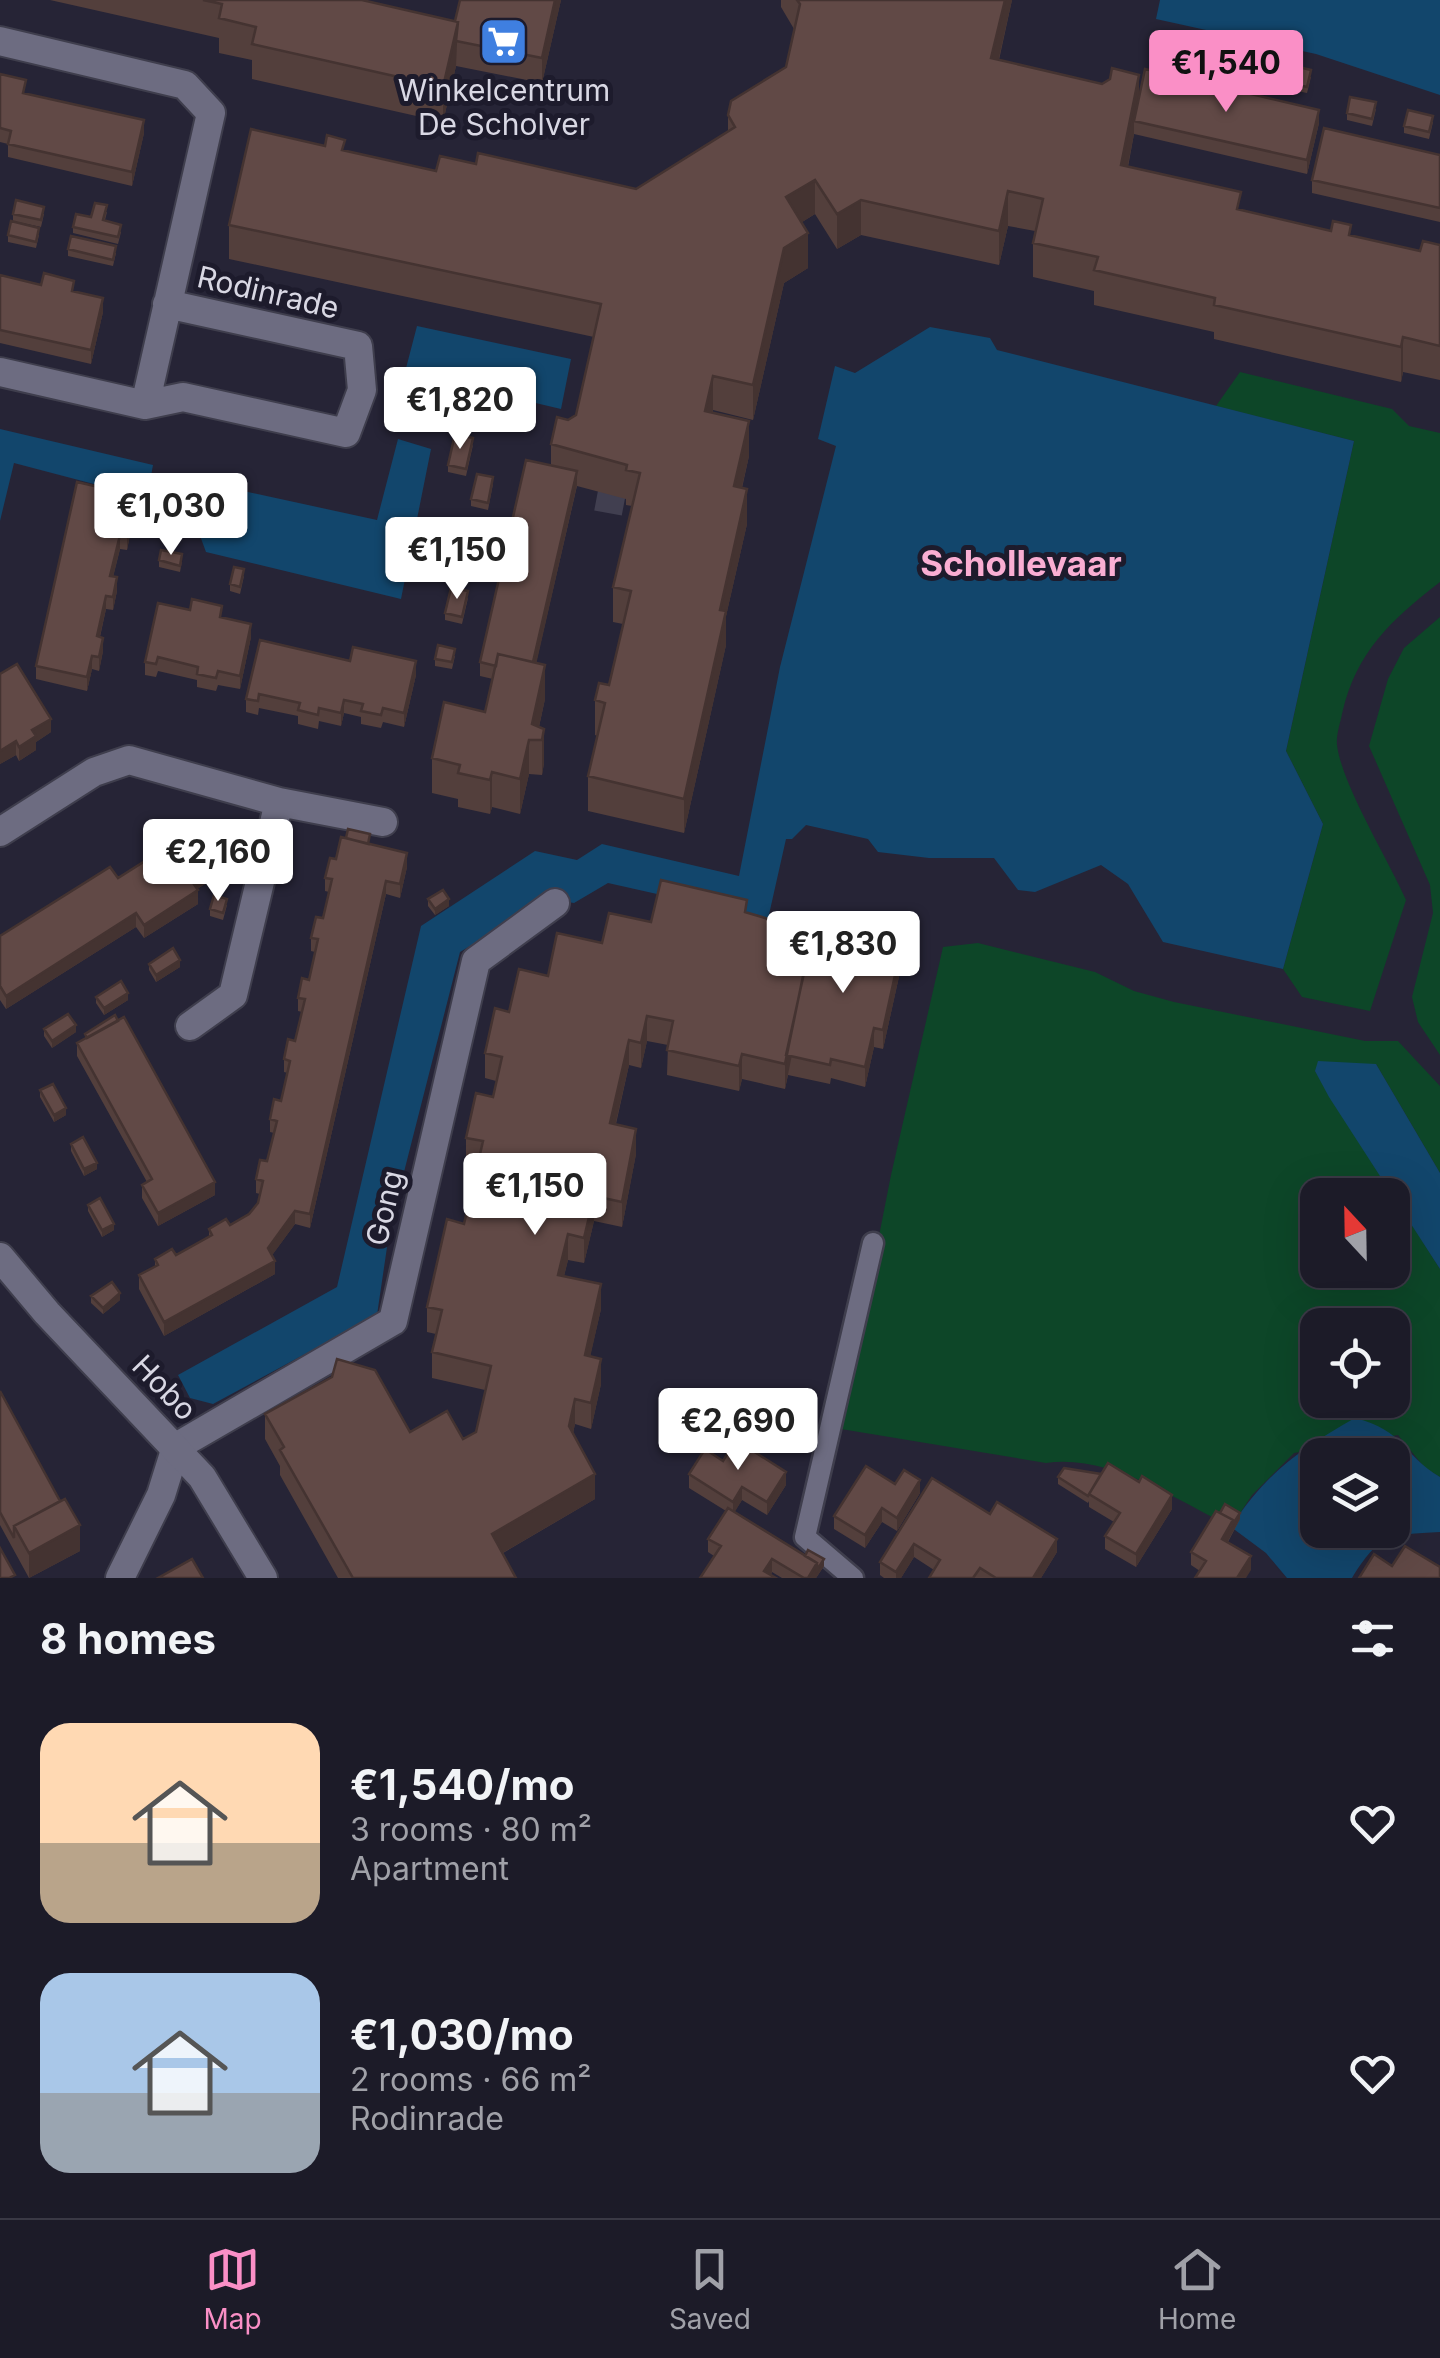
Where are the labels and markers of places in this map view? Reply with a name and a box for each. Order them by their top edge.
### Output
supermarket icon: Winkelcentrum De Scholver [478,16,530,68]
pin: €1,540 [1145,30,1307,115]
place label: Winkelcentrum De Scholver [398,72,610,142]
pin: €1,820 [379,367,541,452]
pin: €1,030 [90,473,252,558]
pin: €1,150 [376,517,538,602]
pin: €2,160 [137,819,299,904]
pin: €1,830 [762,911,924,996]
pin: €1,150 [454,1153,616,1238]
pin: €2,690 [657,1388,819,1473]

